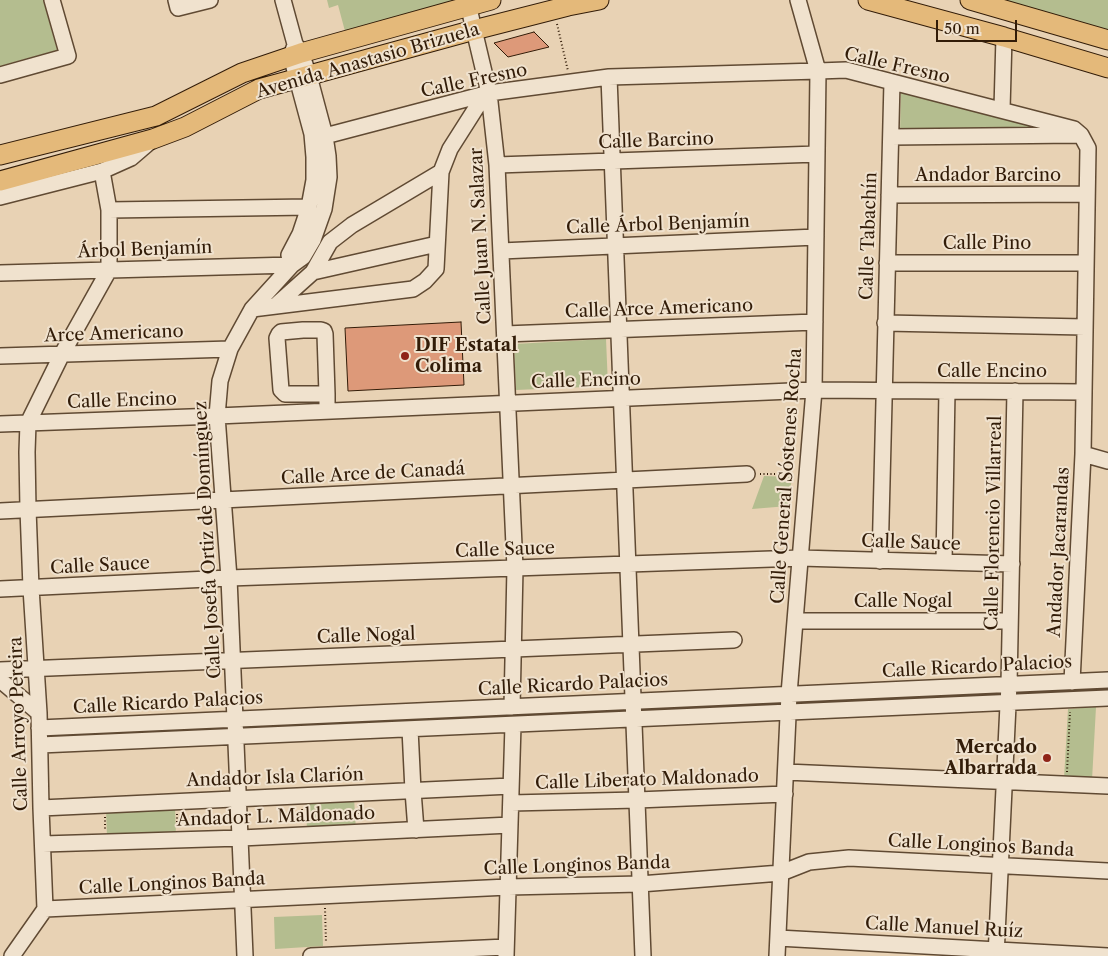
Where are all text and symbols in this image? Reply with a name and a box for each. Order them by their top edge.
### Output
scale bar [938,10,1019,42]
street label: Avenida Anastasio Brizuela [254,19,482,103]
text: 50 m [944,19,980,38]
street label: Calle Fresno [842,43,952,89]
street label: Calle Fresno [419,59,529,103]
street label: Calle Barcino [598,128,714,154]
street label: Calle Juan N. Salazar [466,147,496,325]
street label: Andador Barcino [915,165,1061,187]
street label: Calle Tabachín [856,172,882,300]
street label: Calle Árbol Benjamín [566,211,750,239]
street label: Calle Pino [943,233,1031,255]
street label: Árbol Benjamín [77,237,213,263]
street label: Calle Arce Americano [564,295,754,323]
street label: Arce Americano [44,321,184,347]
place label: DIF Estatal Colima [415,335,518,378]
street label: Calle General Sóstenes Rocha [767,347,807,605]
marker: DIF Estatal Colima [399,350,411,362]
street label: Calle Encino [937,361,1047,383]
street label: Calle Encino [531,368,641,394]
street label: Calle Encino [67,388,177,414]
street label: Calle Josefa Ortiz de Domínguez [190,401,226,679]
street label: Calle Florencio Villarreal [981,415,1007,631]
street label: Calle Arce de Canadá [280,458,466,490]
street label: Andador Jacarandas [1044,466,1074,638]
street label: Calle Sauce [861,530,961,556]
street label: Calle Sauce [455,537,555,563]
street label: Calle Sauce [50,553,150,579]
street label: Calle Nogal [854,591,952,613]
street label: Calle Nogal [316,623,416,649]
street label: Calle Arroyo Pereira [5,636,33,812]
street label: Calle Ricardo Palacios [881,651,1073,683]
street label: Calle Ricardo Palacios [477,669,669,701]
street label: Calle Ricardo Palacios [72,687,264,719]
place label: Mercado Albarrada [944,737,1037,780]
marker: Mercado Albarrada [1041,752,1053,764]
street label: Andador Isla Clarión [186,764,364,792]
street label: Calle Liberato Maldonado [535,765,759,795]
street label: Andador L. Maldonado [177,803,375,831]
street label: Calle Longinos Banda [887,830,1075,862]
street label: Calle Longinos Banda [483,852,671,880]
street label: Calle Longinos Banda [78,868,266,900]
street label: Calle Manuel Ruíz [865,913,1023,943]

